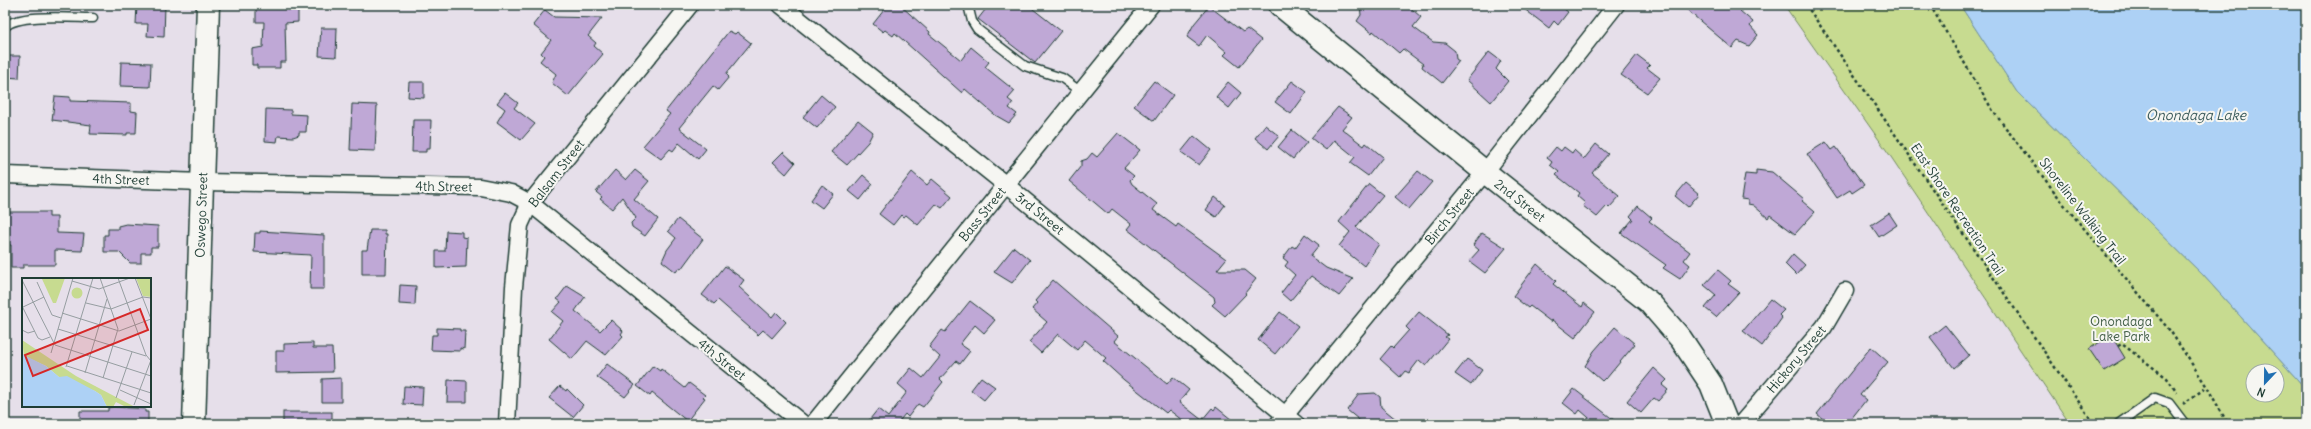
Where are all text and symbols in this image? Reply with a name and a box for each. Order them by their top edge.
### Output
water label: Onondaga Lake [2146,106,2248,124]
street label: Balsam Street [525,136,589,211]
street label: East Shore Recreation Trail [1907,140,2008,279]
street label: Shoreline Walking Trail [2036,155,2130,268]
street label: 4th Street [92,170,150,189]
street label: Oswego Street [192,171,212,258]
street label: 2nd Street [1491,175,1549,226]
street label: 4th Street [415,178,473,196]
street label: Bass Street [955,183,1010,245]
street label: Birch Street [1421,184,1478,248]
street label: 3rd Street [1012,189,1068,239]
inset map [22,278,151,407]
park label: Onondaga Lake Park [2090,313,2152,345]
street label: Hickory Street [1763,322,1830,397]
street label: 4th Street [694,335,750,384]
north arrow [2245,363,2285,403]
text: N [2255,384,2267,400]

